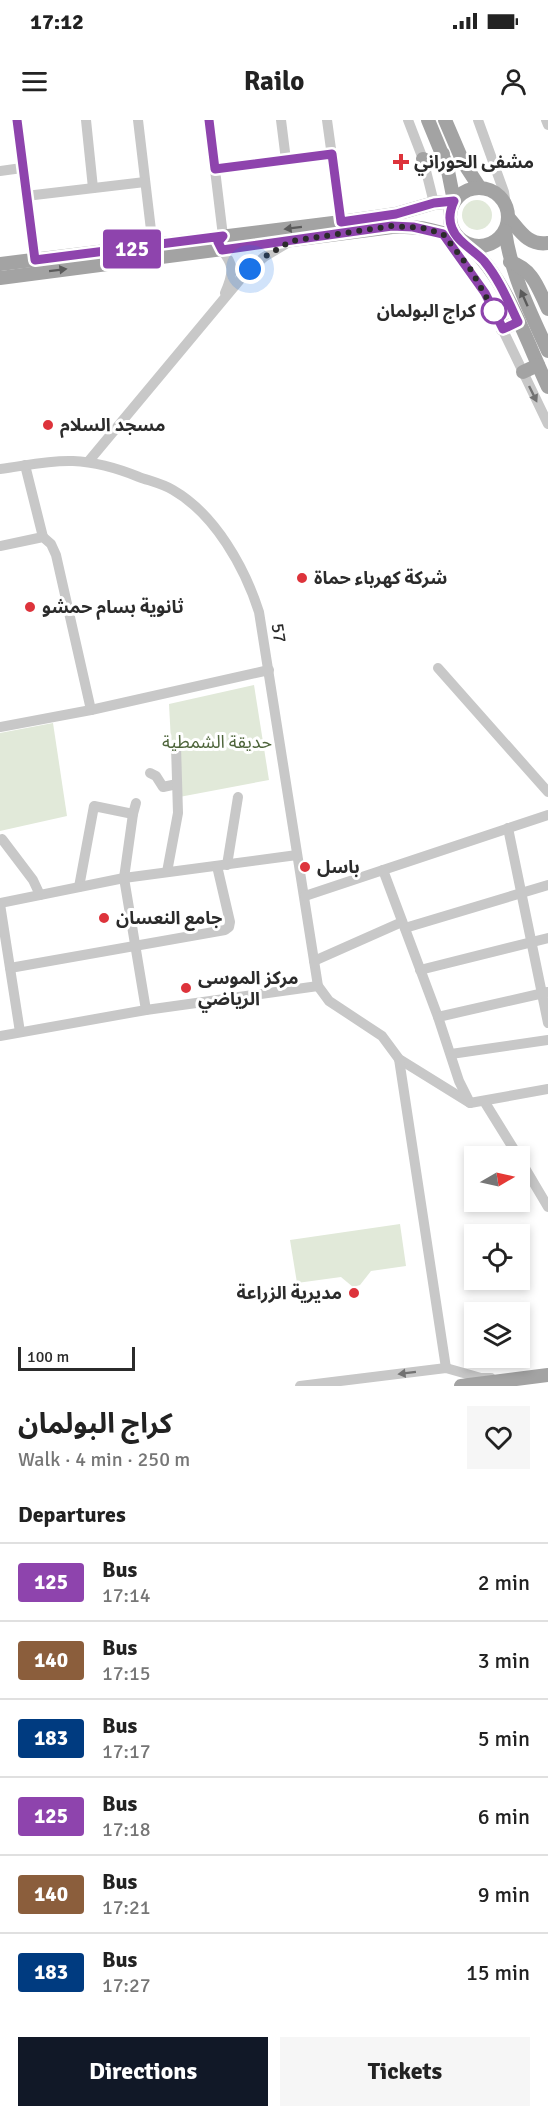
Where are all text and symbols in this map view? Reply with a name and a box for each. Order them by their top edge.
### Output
text: 17:12 [30,8,84,35]
icon: menu [18,65,51,98]
text: Railo [244,65,304,98]
icon: person [497,65,530,98]
place label: مشفى الحوراني [414,151,534,176]
marker: مشفى الحوراني [392,153,410,171]
one-way arrow [284,223,303,233]
line badge: 125 [98,230,166,268]
text: 125 [115,236,149,262]
your location [235,254,265,284]
one-way arrow [49,266,68,275]
one-way arrow [519,288,529,306]
marker: كراج البولمان [481,298,507,324]
place label: كراج البولمان [377,300,477,324]
one-way arrow [529,385,538,402]
place label: مسجد السلام [60,414,166,438]
marker: مسجد السلام [41,418,55,432]
place label: شركة كهرباء حماة [314,567,447,589]
marker: شركة كهرباء حماة [295,571,309,585]
place label: ثانوية بسام حمشو [42,596,184,620]
marker: ثانوية بسام حمشو [23,600,37,614]
street label: 57 [267,622,291,644]
park label: حديقة الشمطية [162,731,272,753]
place label: باسل [317,856,360,878]
marker: باسل [298,860,312,874]
place label: جامع النعسان [116,907,222,931]
marker: جامع النعسان [97,911,111,925]
place label: مركز الموسى الرياضي [198,967,299,1013]
marker: مركز الموسى الرياضي [179,981,193,995]
north arrow [464,1146,530,1212]
map controls [464,1146,530,1368]
button: locate [464,1224,530,1290]
place label: مديرية الزراعة [237,1282,342,1304]
marker: مديرية الزراعة [347,1286,361,1300]
button: layers [464,1302,530,1368]
scale bar [18,1344,135,1372]
text: 100 m [27,1347,69,1367]
one-way arrow [398,1368,417,1378]
button: heart [467,1406,530,1469]
text: كراج البولمان [18,1407,172,1441]
text: Walk · 4 min · 250 m [18,1447,190,1472]
text: Departures [18,1501,126,1528]
text: Bus [102,1556,137,1583]
text: 125 [34,1569,68,1595]
text: 2 min [478,1569,530,1596]
text: 17:14 [102,1583,151,1608]
text: Bus [102,1634,137,1661]
text: 140 [34,1647,68,1673]
text: 3 min [478,1647,530,1674]
text: 17:15 [102,1661,151,1686]
text: Bus [102,1712,137,1739]
text: 183 [34,1725,68,1751]
text: 5 min [478,1725,530,1752]
text: 17:17 [102,1739,151,1764]
text: Bus [102,1790,137,1817]
text: 125 [34,1803,68,1829]
text: 6 min [478,1803,530,1830]
text: 17:18 [102,1817,151,1842]
text: Bus [102,1868,137,1895]
text: 140 [34,1881,68,1907]
text: 9 min [478,1881,530,1908]
text: 17:21 [102,1895,151,1920]
text: Bus [102,1946,137,1973]
text: 183 [34,1959,68,1985]
text: 15 min [466,1959,530,1986]
text: 17:27 [102,1973,151,1998]
button: Directions [18,2037,268,2106]
button: Tickets [280,2037,530,2106]

